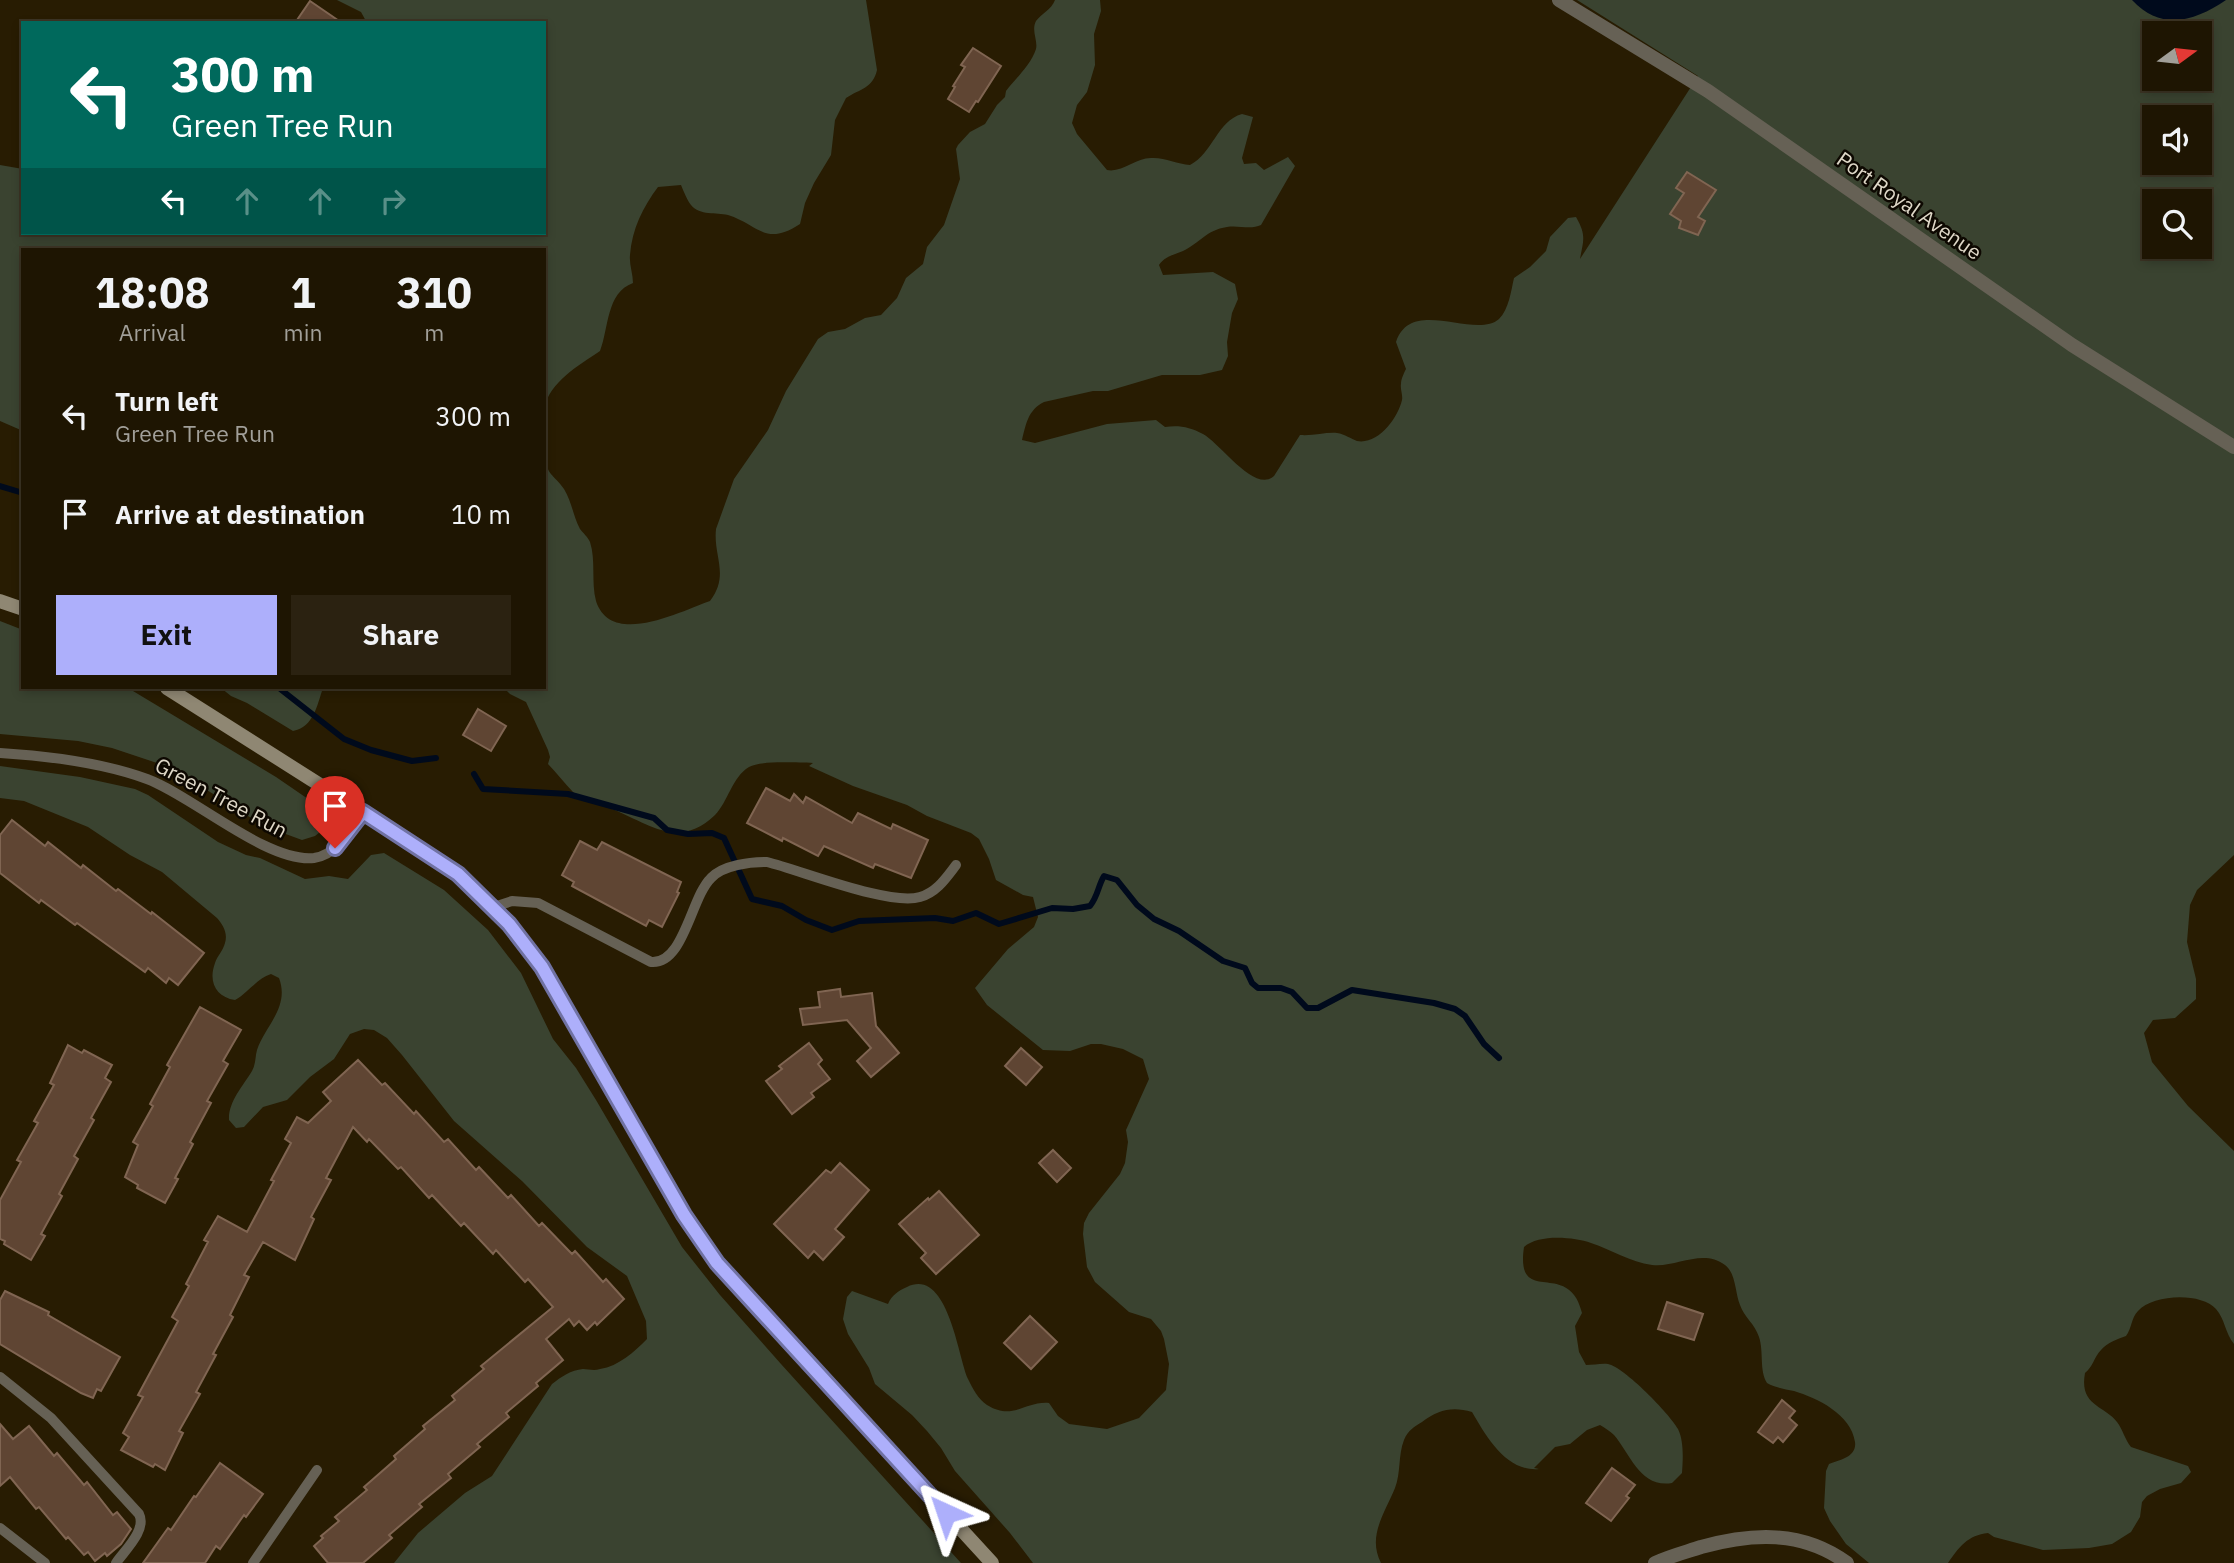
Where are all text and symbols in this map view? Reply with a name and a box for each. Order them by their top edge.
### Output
north arrow [2142,21,2212,91]
map controls [2142,21,2212,259]
text: 300 m [171,42,315,105]
icon: left [56,49,147,140]
text: Green Tree Run [171,104,394,146]
button: sound [2142,105,2212,175]
street label: Port Royal Avenue [1831,145,1988,266]
icon: left [155,182,193,220]
icon: ahead [228,182,266,220]
icon: ahead [301,182,339,220]
icon: right [374,182,412,220]
button: search [2142,189,2212,259]
text: 18:08 [95,265,210,320]
text: 1 [290,265,316,320]
text: 310 [396,265,472,320]
text: Arrival [119,317,186,347]
text: min [284,317,322,347]
text: m [424,317,444,347]
text: Turn left [115,384,218,418]
icon: left [56,397,94,435]
text: 300 m [435,399,511,433]
text: Green Tree Run [115,418,275,448]
icon: arrive [56,495,94,533]
text: Arrive at destination [115,497,365,531]
text: 10 m [451,497,511,531]
button: Exit [56,595,277,675]
button: Share [291,595,511,675]
street label: Green Tree Run [150,750,293,844]
pin [305,776,365,848]
icon: arrive [316,787,354,825]
position arrow [909,1476,983,1550]

